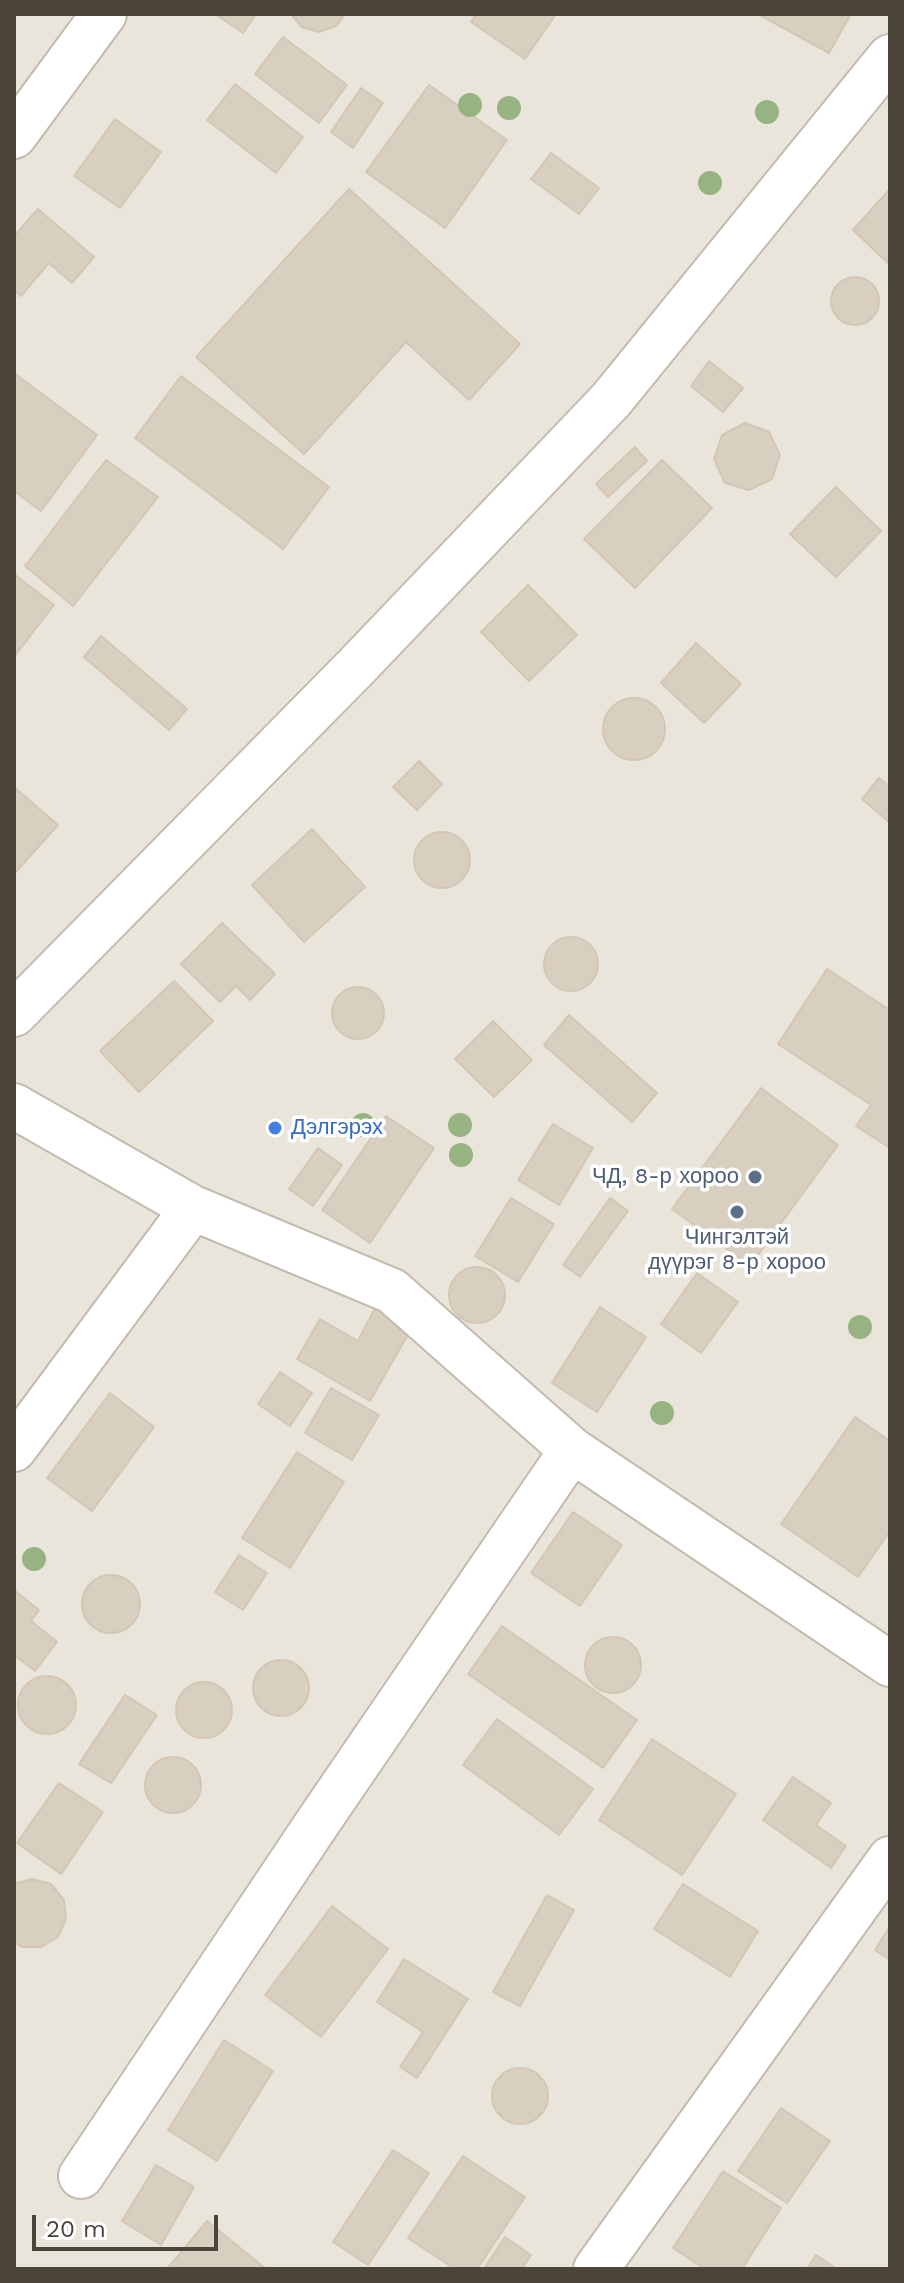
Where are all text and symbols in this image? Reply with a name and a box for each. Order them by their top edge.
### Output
place label: Дэлгэрэх [291,1115,383,1141]
marker: Дэлгэрэх [266,1119,284,1137]
place label: ЧД, 8-р хороо [592,1164,739,1190]
marker: ЧД, 8-р хороо [746,1168,764,1186]
marker: Чингэлтэй дүүрэг 8-р хороо [728,1203,746,1221]
place label: Чингэлтэй дүүрэг 8-р хороо [648,1225,826,1276]
scale bar [36,2199,222,2249]
text: 20 m [46,2215,106,2243]

